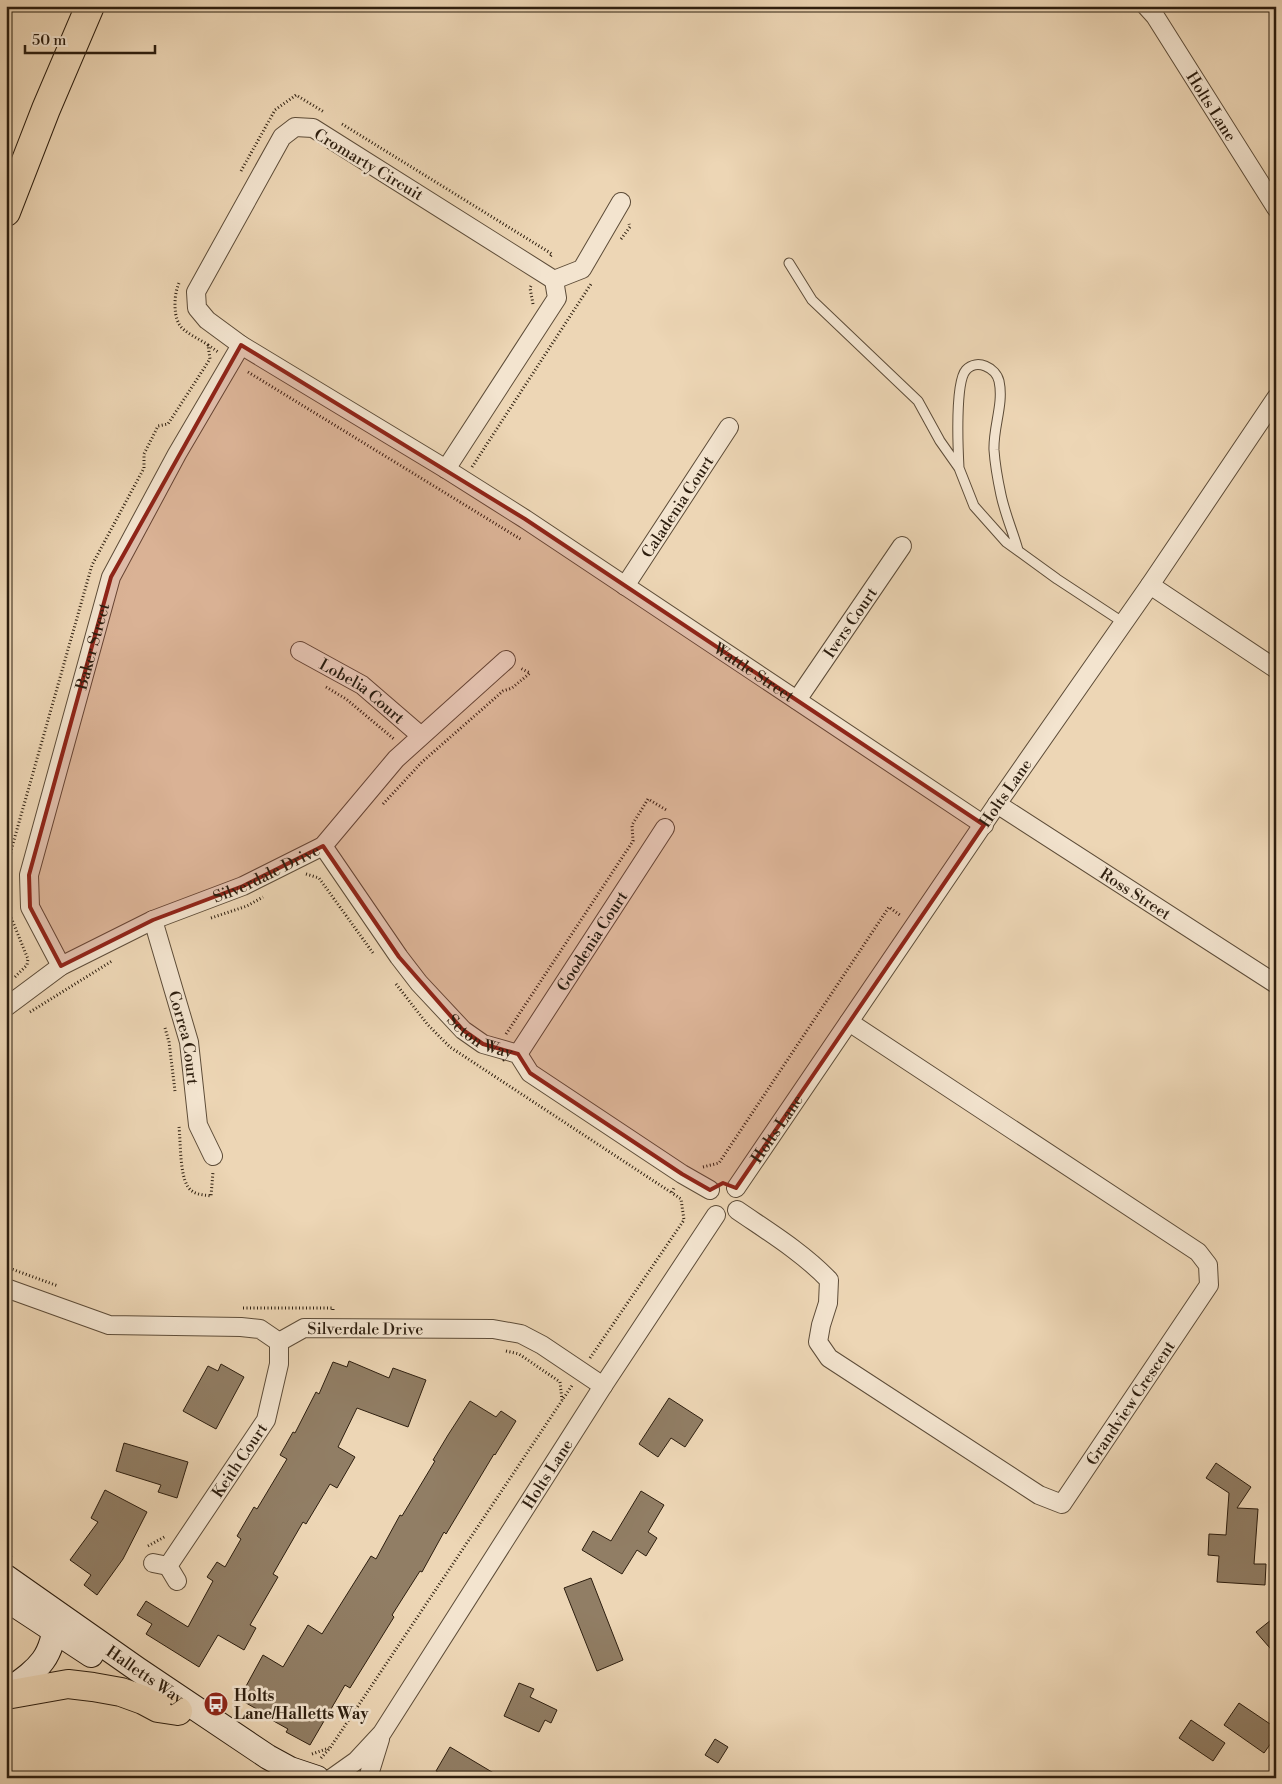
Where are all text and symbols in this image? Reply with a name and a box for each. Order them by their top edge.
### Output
scale bar [25,22,155,54]
text: 50 m [32,31,66,50]
street label: Holts Lane [1181,68,1240,145]
street label: Cromarty Circuit [310,124,427,205]
street label: Caladenia Court [637,452,719,562]
street label: Ivers Court [820,583,882,662]
street label: Baker Street [71,600,115,693]
street label: Wattle Street [709,638,798,707]
street label: Lobelia Court [316,655,409,728]
street label: Holts Lane [975,755,1036,831]
street label: Silverdale Drive [210,840,323,907]
street label: Ross Street [1096,864,1175,925]
street label: Goodenia Court [553,887,632,995]
street label: Correa Court [163,989,203,1086]
street label: Seton Way [442,1010,515,1063]
street label: Holts Lane [747,1091,808,1167]
street label: Silverdale Drive [307,1319,423,1340]
street label: Grandview Crescent [1082,1337,1180,1469]
street label: Keith Court [208,1419,272,1502]
street label: Holts Lane [518,1436,578,1513]
street label: Halletts Way [102,1642,188,1709]
place label: Holts Lane/Halletts Way [234,1686,369,1724]
bus stop icon: Holts Lane/Halletts Way [203,1691,229,1717]

